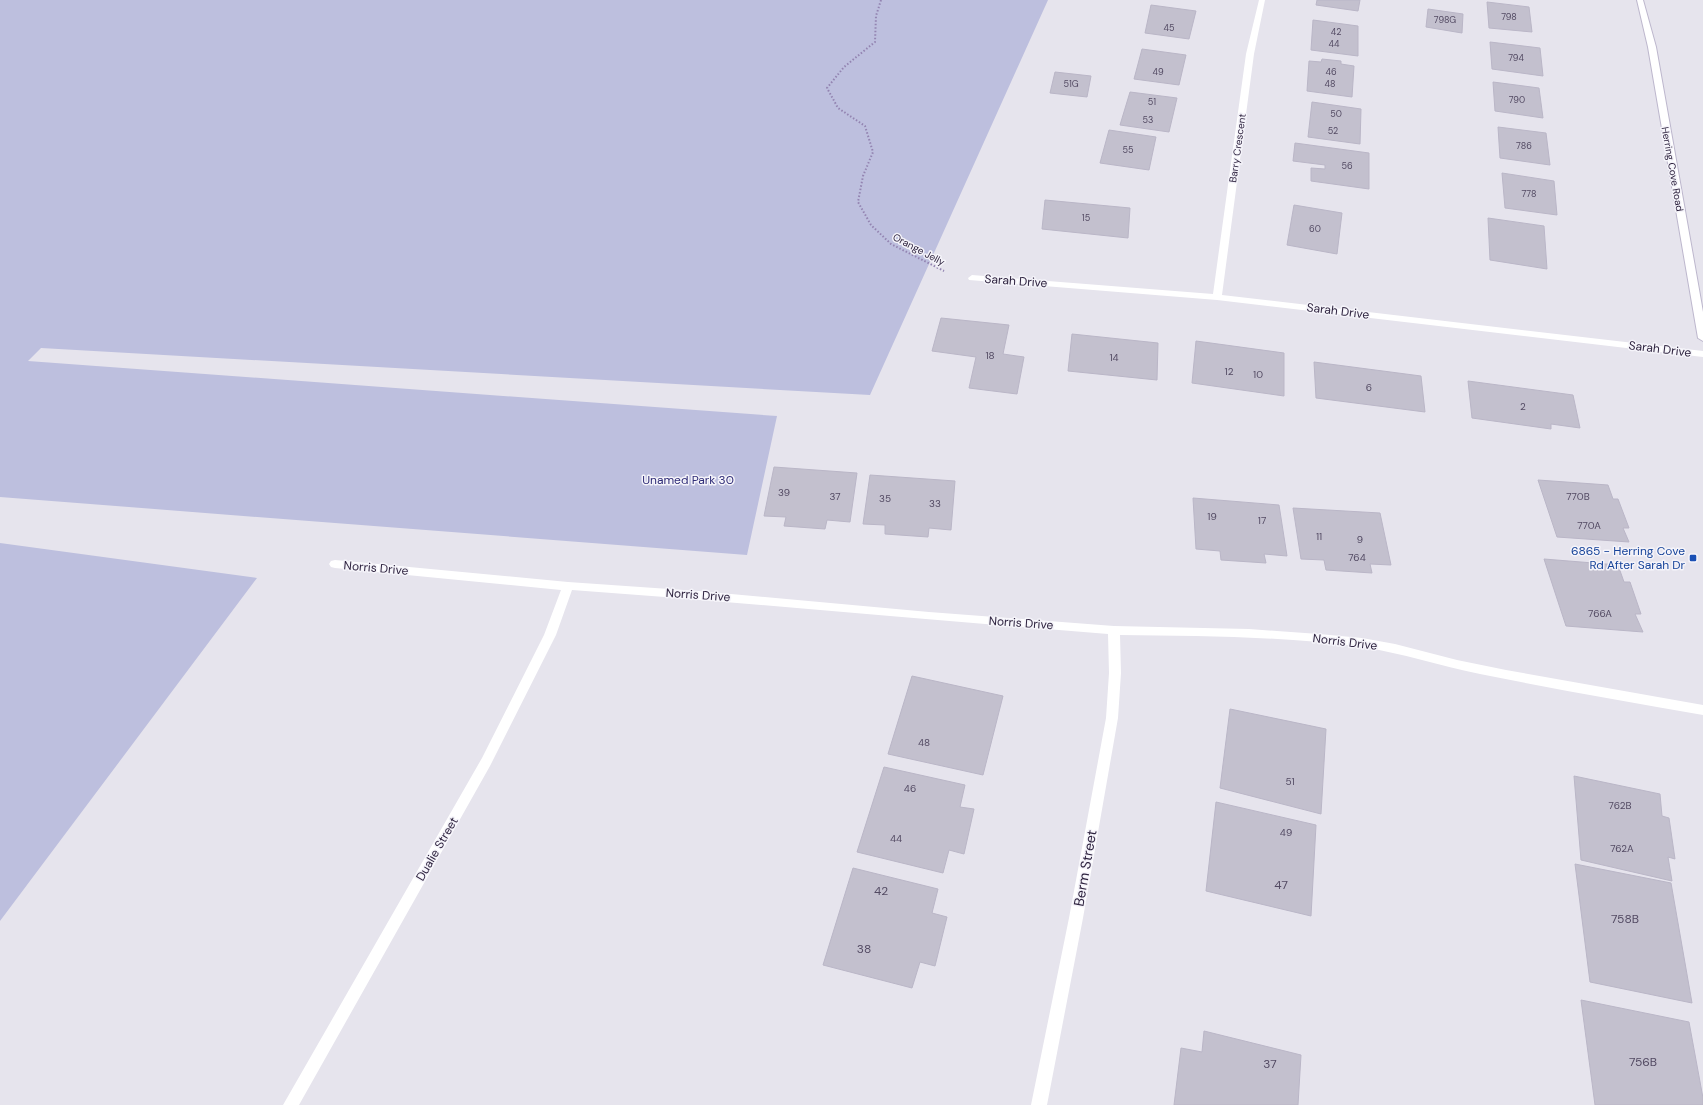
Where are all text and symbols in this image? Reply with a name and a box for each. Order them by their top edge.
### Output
house number: 798 [1501,11,1517,23]
house number: 798G [1434,14,1456,26]
house number: 45 [1164,22,1174,34]
house number: 42 [1331,26,1341,38]
house number: 44 [1329,38,1340,50]
house number: 794 [1508,52,1524,64]
house number: 49 [1152,66,1164,78]
house number: 46 [1325,66,1337,78]
house number: 51G [1063,78,1079,90]
house number: 48 [1325,78,1335,90]
house number: 790 [1509,94,1525,106]
house number: 51 [1148,96,1156,108]
house number: 50 [1330,108,1342,120]
street label: Barry Crescent [1226,113,1249,183]
house number: 53 [1143,114,1153,126]
house number: 52 [1328,125,1338,137]
street label: Herring Cove Road [1659,126,1686,212]
house number: 786 [1516,140,1532,152]
house number: 55 [1123,144,1133,156]
house number: 56 [1341,160,1353,172]
house number: 778 [1522,188,1536,200]
house number: 15 [1082,212,1090,224]
house number: 60 [1309,223,1321,235]
street label: Orange Jelly [891,230,947,269]
street label: Sarah Drive [984,271,1048,291]
street label: Sarah Drive [1306,299,1370,323]
street label: Sarah Drive [1628,337,1692,361]
house number: 18 [985,349,995,362]
house number: 14 [1109,351,1119,364]
house number: 12 [1225,365,1234,378]
house number: 10 [1253,368,1263,381]
house number: 6 [1366,381,1372,394]
house number: 2 [1520,400,1526,413]
park label: Unamed Park 30 [642,472,734,488]
house number: 39 [778,486,790,499]
house number: 37 [829,490,841,503]
house number: 770B [1566,490,1590,503]
house number: 35 [879,492,891,505]
house number: 33 [929,497,941,510]
house number: 19 [1207,510,1217,523]
house number: 17 [1258,514,1266,527]
house number: 770A [1577,519,1601,532]
house number: 11 [1316,530,1322,543]
house number: 9 [1357,533,1363,546]
place label: 6865 - Herring Cove Rd After Sarah Dr [1571,543,1686,573]
house number: 764 [1348,551,1366,564]
marker: 6865 - Herring Cove Rd After Sarah Dr [1688,553,1698,563]
street label: Norris Drive [343,557,409,579]
street label: Norris Drive [665,585,731,605]
house number: 766A [1588,607,1612,620]
street label: Norris Drive [988,613,1054,633]
street label: Norris Drive [1312,630,1378,654]
house number: 48 [918,736,930,749]
house number: 51 [1285,775,1295,788]
house number: 46 [904,782,916,795]
house number: 762B [1609,799,1631,812]
street label: Dualie Street [412,814,462,884]
house number: 49 [1280,826,1292,839]
street label: Berm Street [1069,828,1101,908]
house number: 44 [890,832,902,845]
house number: 762A [1610,842,1634,855]
house number: 47 [1274,877,1288,893]
house number: 42 [874,883,888,899]
house number: 758B [1611,911,1639,927]
house number: 38 [857,941,871,957]
house number: 756B [1629,1054,1657,1070]
house number: 37 [1263,1056,1277,1072]

